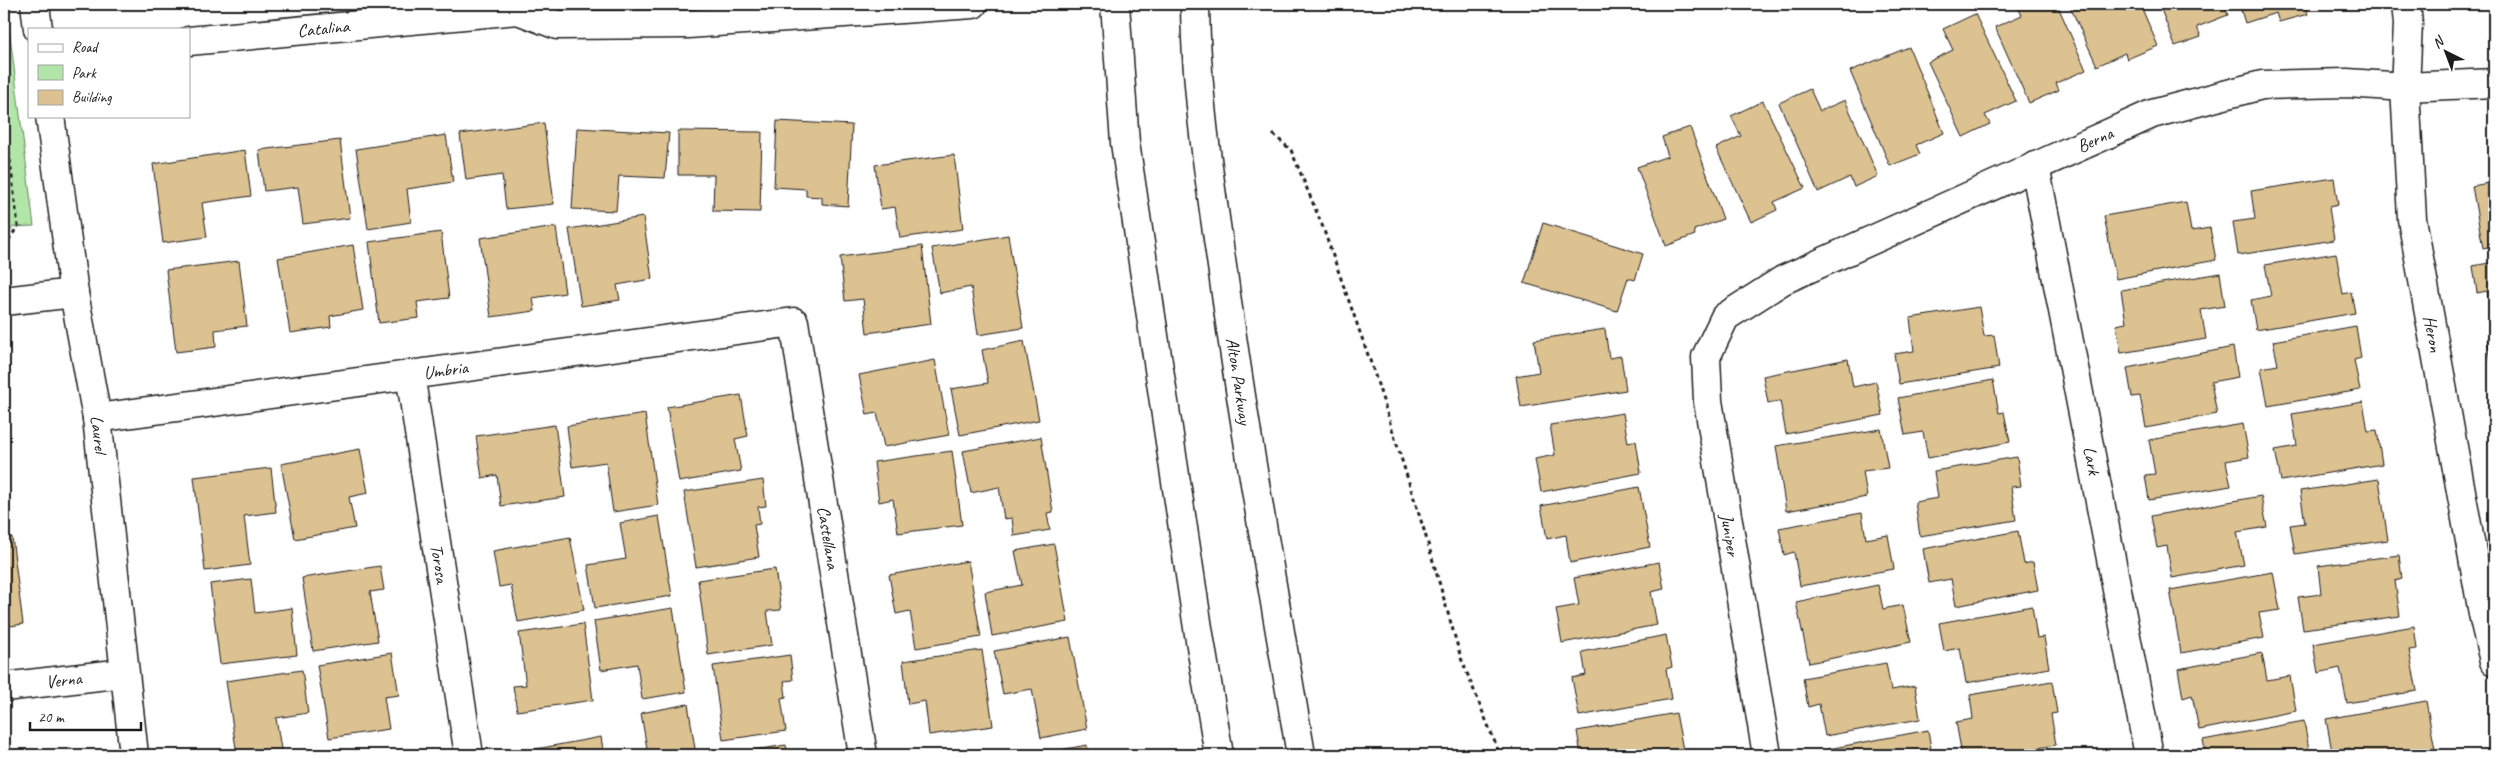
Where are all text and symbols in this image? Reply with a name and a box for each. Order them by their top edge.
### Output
street label: Catalina [297,15,351,42]
legend [28,28,190,118]
north arrow [2420,28,2470,78]
text: N [2429,32,2448,52]
text: Road [72,38,99,57]
text: Park [72,64,97,83]
text: Building [72,88,112,107]
street label: Berna [2073,121,2118,157]
street label: Heron [2419,314,2447,355]
street label: Alton Parkway [1221,336,1257,428]
street label: Umbria [422,356,471,384]
street label: Laurel [86,414,112,457]
street label: Lark [2078,444,2106,478]
street label: Castellana [812,504,844,572]
street label: Juniper [1716,511,1744,559]
street label: Torosa [426,543,454,586]
street label: Verna [44,667,84,693]
scale bar [30,699,141,731]
text: 20 m [38,708,65,727]

